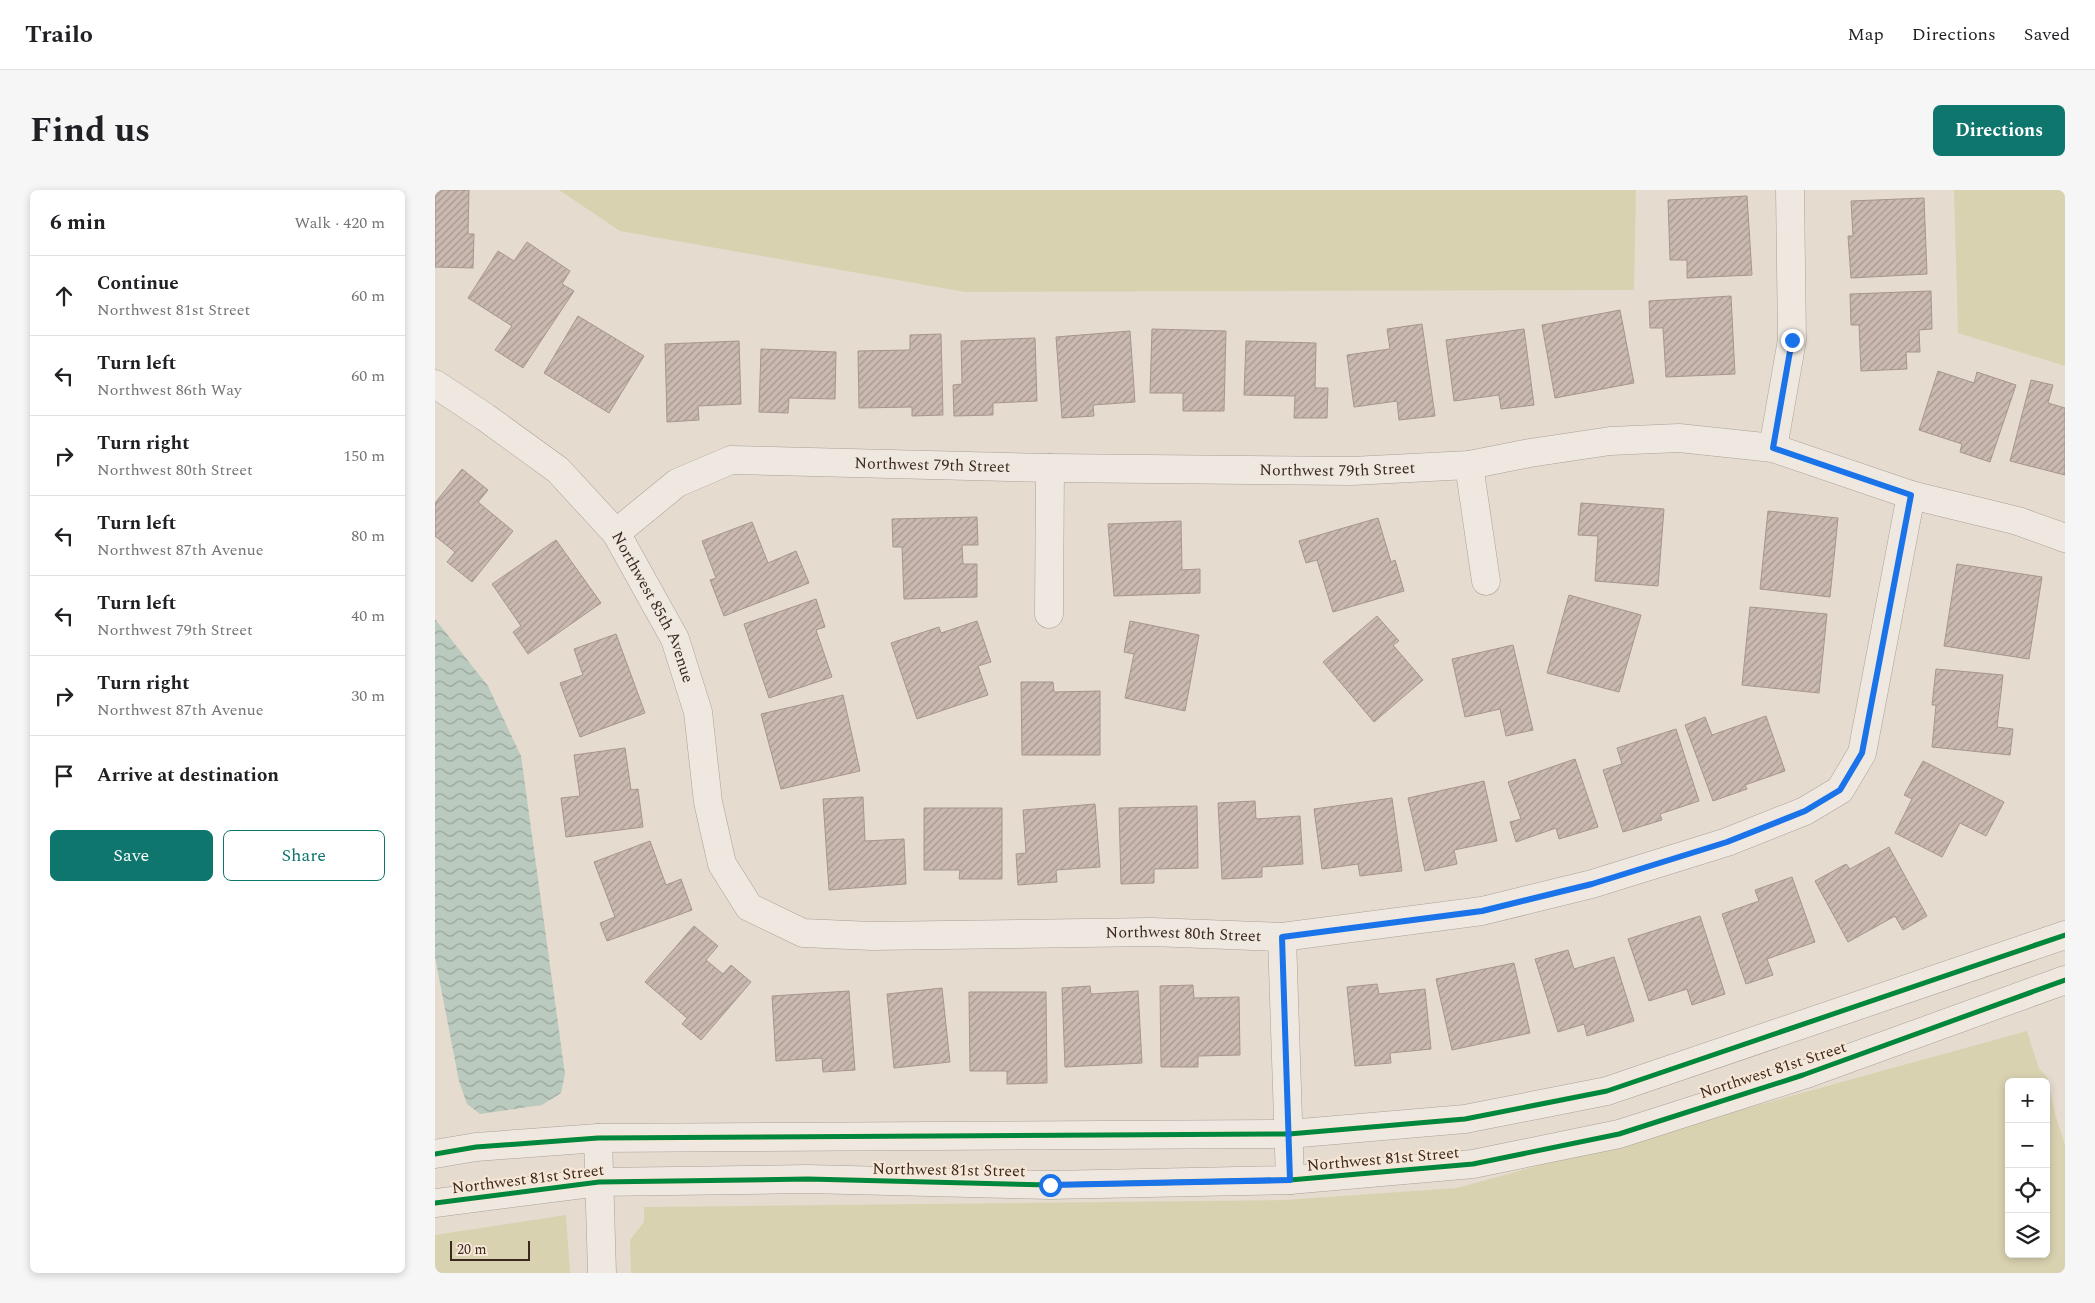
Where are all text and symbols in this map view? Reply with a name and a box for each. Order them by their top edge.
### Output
text: Trailo [25,17,93,53]
text: Map [1848,21,1884,48]
text: Directions [1912,21,1996,48]
text: Saved [2024,21,2070,48]
text: Find us [30,104,150,157]
button: Directions [1933,105,2065,156]
text: 6 min [50,207,106,239]
text: Walk · 420 m [294,211,385,235]
text: Continue [97,269,179,298]
icon: ahead [50,282,78,310]
text: 60 m [351,284,385,308]
text: Northwest 81st Street [97,298,250,322]
route end [1781,329,1804,352]
text: Turn left [97,349,176,378]
icon: left [50,362,78,390]
text: 60 m [351,364,385,388]
text: Northwest 86th Way [97,378,242,402]
text: Turn right [97,429,190,458]
icon: right [50,442,78,470]
text: 150 m [343,444,385,468]
street label: Northwest 79th Street [854,451,1011,479]
street label: Northwest 79th Street [1259,456,1416,483]
text: Northwest 80th Street [97,458,253,482]
text: Turn left [97,509,176,538]
icon: left [50,522,78,550]
text: 80 m [351,524,385,548]
street label: Northwest 85th Avenue [605,527,700,686]
text: Northwest 87th Avenue [97,538,264,562]
text: Turn left [97,589,176,618]
icon: left [50,602,78,630]
text: 40 m [351,604,385,628]
text: Northwest 79th Street [97,618,253,642]
text: Turn right [97,669,190,698]
icon: right [50,682,78,710]
text: 30 m [351,684,385,708]
text: Northwest 87th Avenue [97,698,264,722]
text: Arrive at destination [97,761,279,790]
icon: arrive [50,762,78,790]
button: Save [50,830,213,881]
button: Share [223,830,385,881]
street label: Northwest 80th Street [1105,920,1262,948]
street label: Northwest 81st Street [1696,1035,1850,1105]
map controls [2005,1078,2050,1258]
button: + [2005,1078,2050,1123]
button: − [2005,1123,2050,1168]
street label: Northwest 81st Street [1306,1140,1461,1178]
street label: Northwest 81st Street [872,1157,1026,1183]
street label: Northwest 81st Street [451,1158,606,1200]
button: locate [2005,1168,2050,1213]
route start [1039,1174,1062,1197]
button: layers [2005,1213,2050,1258]
scale bar [450,1238,530,1261]
text: 20 m [457,1239,487,1260]

